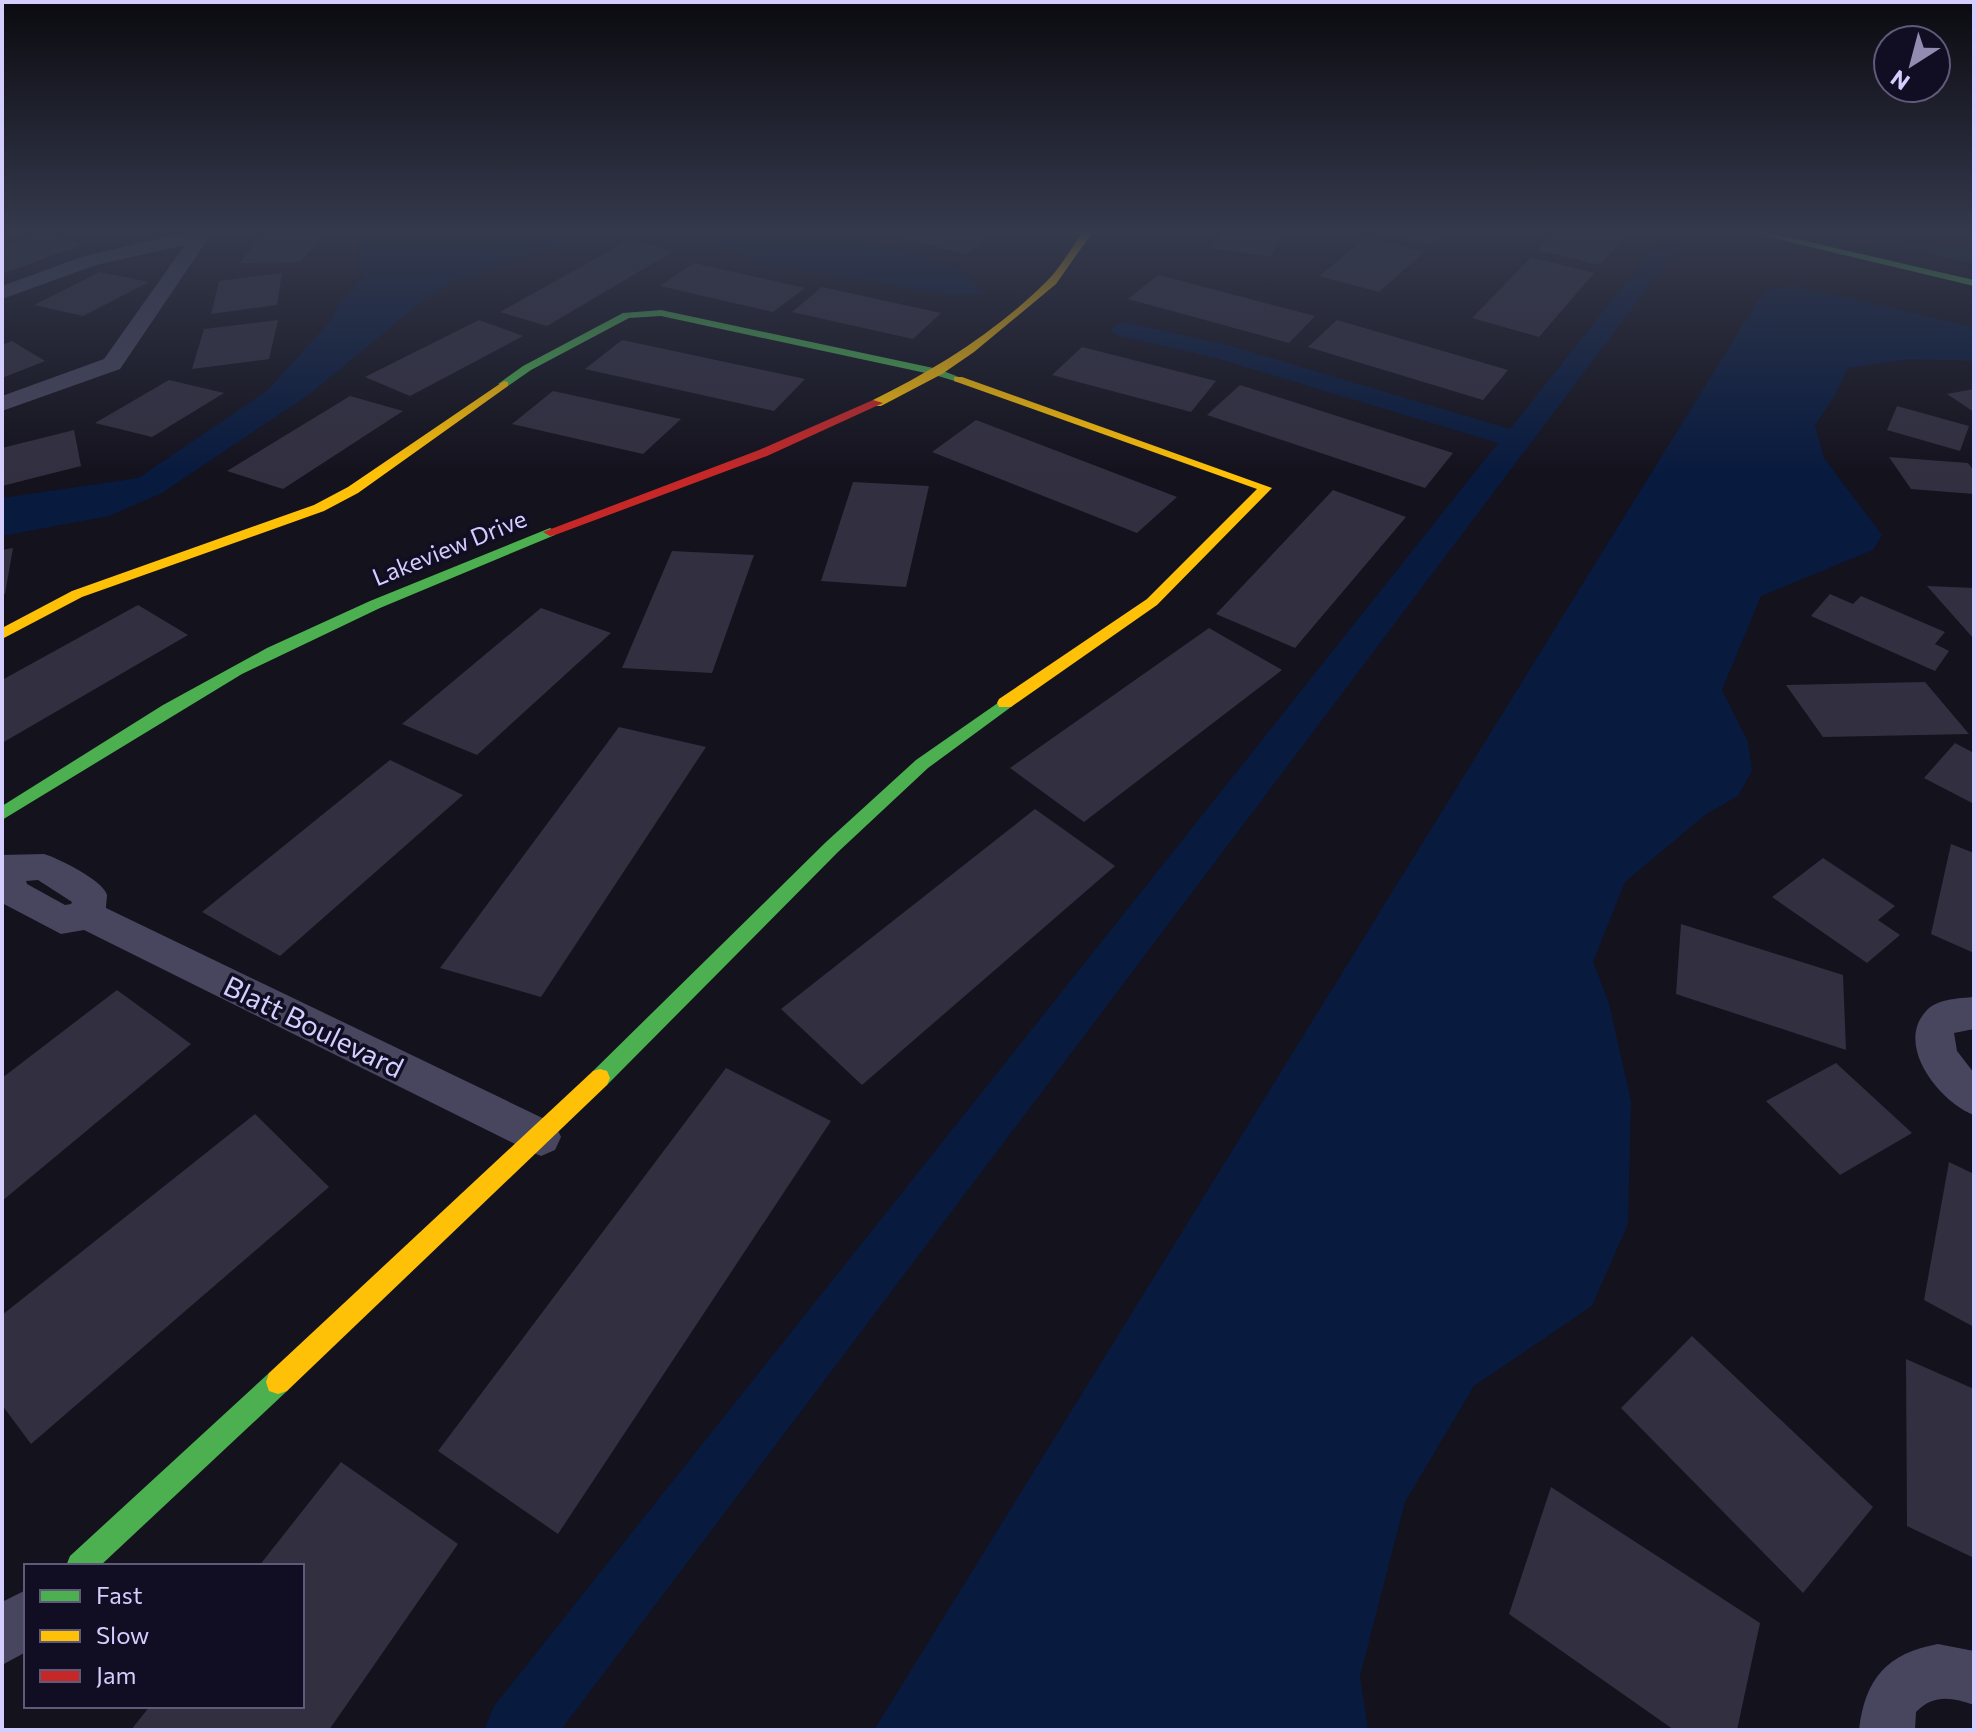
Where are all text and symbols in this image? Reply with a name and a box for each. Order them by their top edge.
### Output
north arrow [1872,24,1952,104]
text: N [1885,65,1915,96]
street label: Lakeview Drive [368,503,530,591]
street label: Blatt Boulevard [219,968,409,1084]
legend [24,1564,304,1708]
text: Fast [96,1580,143,1609]
text: Slow [96,1620,149,1649]
text: Jam [96,1660,136,1689]

